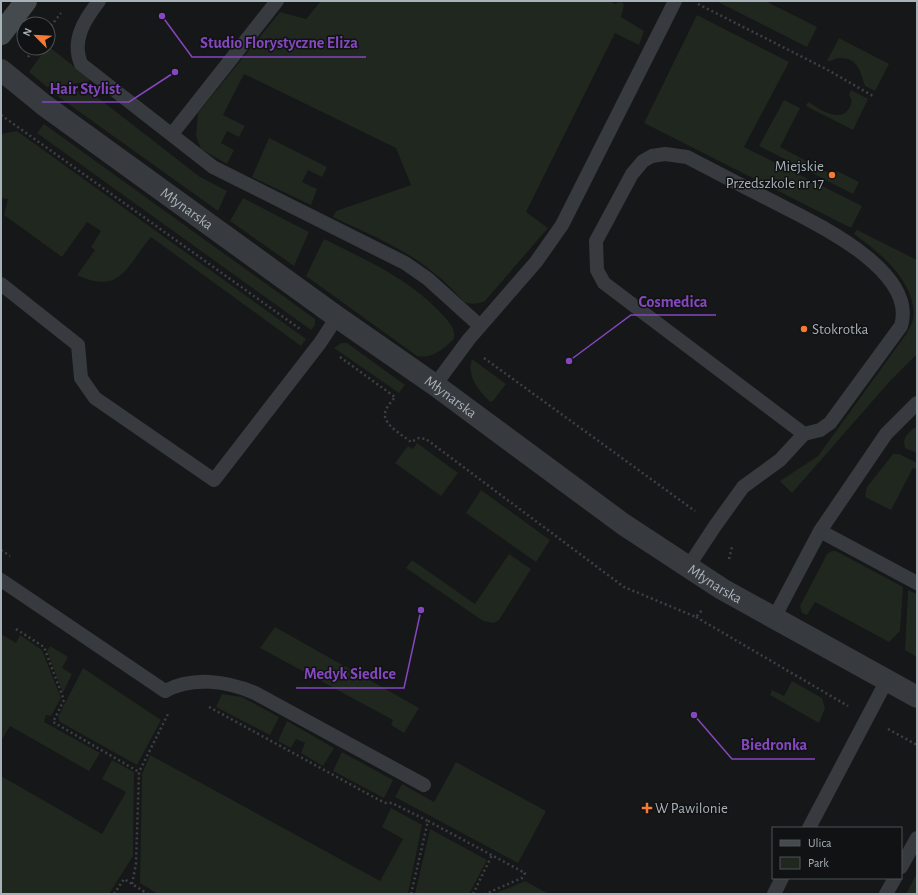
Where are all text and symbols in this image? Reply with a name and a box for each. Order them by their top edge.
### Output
north arrow [16,16,56,56]
text: N [21,26,34,38]
callout: Studio Florystyczne Eliza [192,29,366,57]
text: Studio Florystyczne Eliza [200,35,358,52]
callout: Hair Stylist [42,74,129,102]
text: Hair Stylist [49,81,121,98]
place label: Miejskie Przedszkole nr 17 [726,159,824,191]
marker: Miejskie Przedszkole nr 17 [827,170,837,180]
street label: Młynarska [158,185,216,232]
callout: Cosmedica [631,287,716,315]
text: Cosmedica [639,294,708,310]
place label: Stokrotka [812,322,868,337]
marker: Stokrotka [799,324,809,334]
street label: Młynarska [422,373,480,421]
street label: Młynarska [685,561,745,606]
callout: Medyk Siedlce [296,660,404,688]
text: Medyk Siedlce [304,666,396,683]
callout: Biedronka [732,731,815,759]
text: Biedronka [741,737,808,753]
place label: W Pawilonie [655,801,728,816]
marker: W Pawilonie [642,803,652,813]
legend [772,827,902,879]
text: Ulica [808,837,832,849]
text: Park [808,857,829,869]

